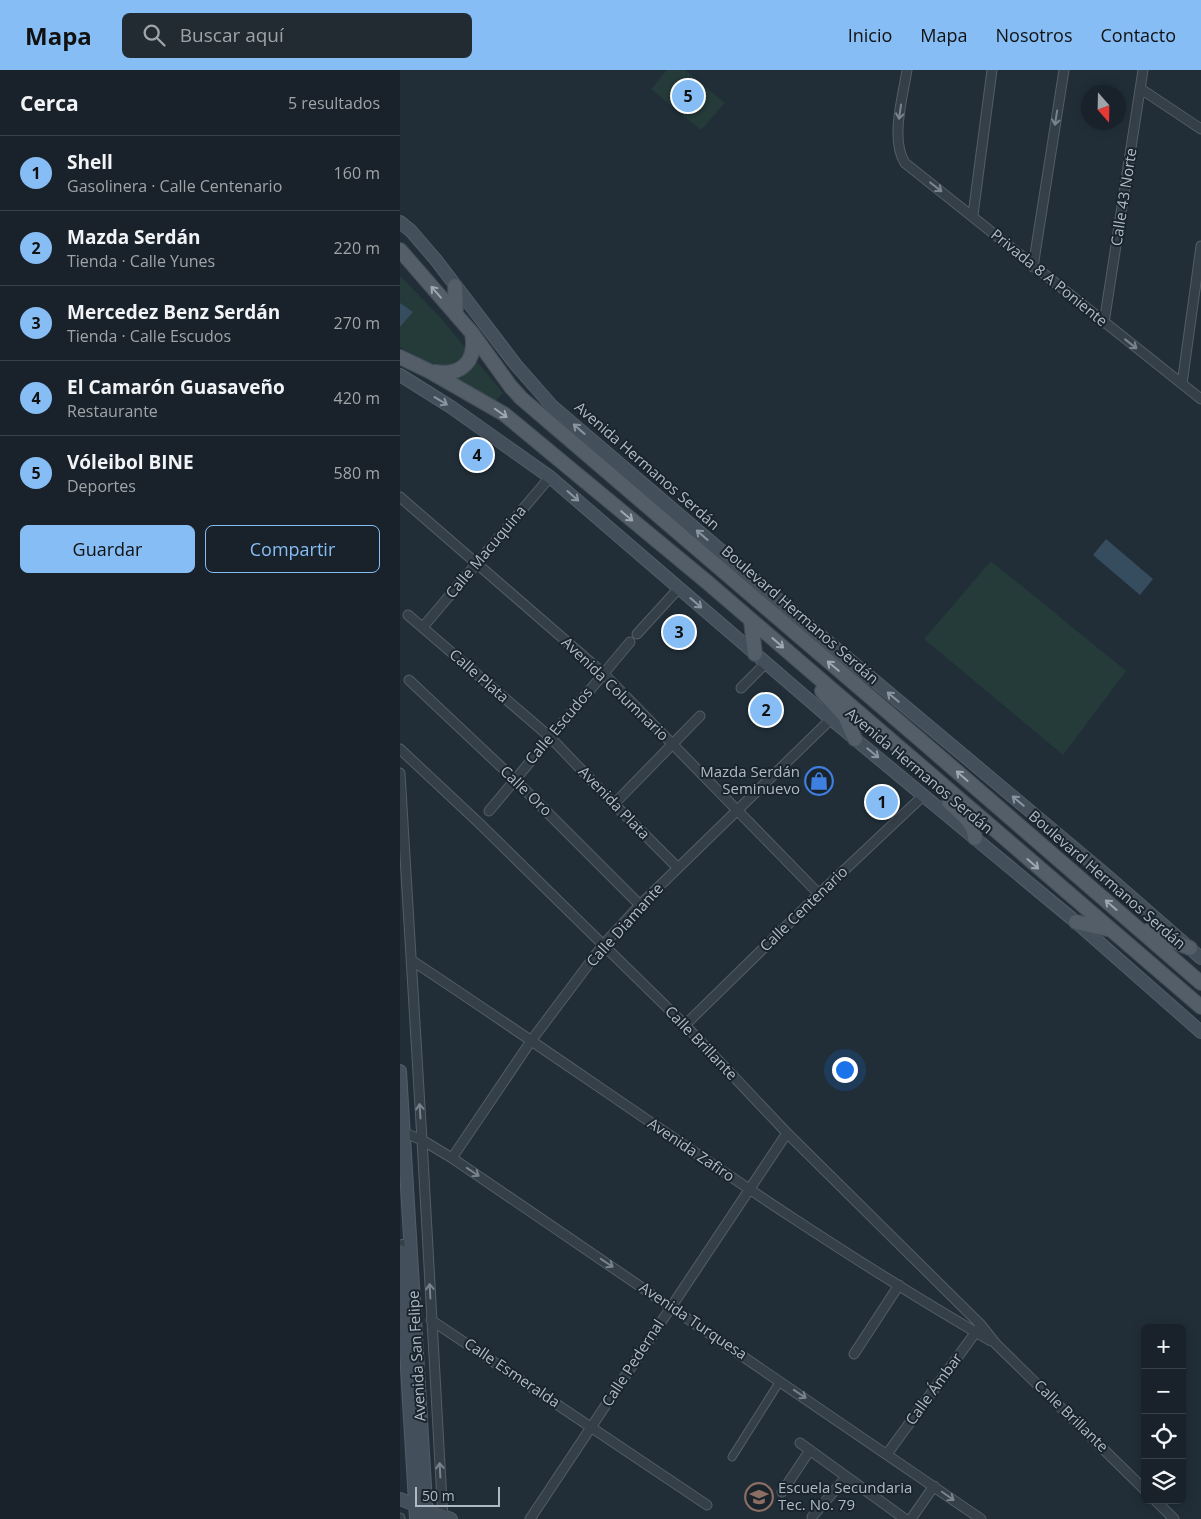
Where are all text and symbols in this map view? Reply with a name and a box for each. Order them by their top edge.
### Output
search box [122,13,472,58]
text: Mapa [25,19,92,52]
icon: search [140,21,168,49]
text: Buscar aquí [180,22,284,48]
text: Inicio [848,23,892,47]
text: Mapa [920,23,968,47]
text: Nosotros [996,23,1073,47]
text: Contacto [1101,23,1176,47]
pin: 5 [672,77,704,115]
north arrow [1081,85,1126,130]
text: Cerca [20,89,79,117]
text: 5 resultados [288,92,380,114]
one-way arrow [895,104,905,120]
one-way arrow [1051,110,1061,126]
street label: Calle 43 Norte [1105,146,1141,247]
text: Shell [67,149,113,175]
text: 1 [31,162,41,184]
text: 160 m [334,162,380,184]
text: Gasolinera · Calle Centenario [67,175,282,197]
one-way arrow [929,181,942,192]
text: Mazda Serdán [67,224,200,250]
street label: Privada 8 A Poniente [987,224,1112,330]
text: 2 [31,237,41,259]
text: 220 m [334,237,380,259]
text: Tienda · Calle Yunes [67,250,215,272]
one-way arrow [431,286,442,299]
text: Mercedez Benz Serdán [67,299,280,325]
text: 3 [31,312,41,334]
text: 270 m [334,312,380,334]
text: Tienda · Calle Escudos [67,325,231,347]
one-way arrow [1124,338,1137,349]
text: El Camarón Guasaveño [67,374,285,400]
text: 4 [31,387,41,409]
text: 420 m [334,387,380,409]
one-way arrow [434,396,448,406]
street label: Avenida Hermanos Serdán [571,397,725,534]
text: Restaurante [67,400,158,422]
one-way arrow [494,408,508,418]
one-way arrow [573,424,586,435]
pin: 4 [461,436,493,474]
text: Vóleibol BINE [67,449,194,475]
text: 5 [31,462,41,484]
text: 580 m [334,462,380,484]
text: Deportes [67,475,136,497]
one-way arrow [566,490,579,502]
street label: Calle Macuquina [440,501,530,602]
one-way arrow [620,510,633,521]
button: Guardar [20,525,195,573]
button: Compartir [205,525,380,573]
one-way arrow [696,529,709,541]
street label: Boulevard Hermanos Serdán [718,541,883,688]
one-way arrow [689,597,702,608]
pin: 3 [663,613,695,651]
street label: Avenida Columnario [558,632,674,745]
one-way arrow [771,638,784,649]
street label: Calle Plata [446,644,514,707]
one-way arrow [827,660,840,672]
street label: Calle Escudos [520,683,596,768]
pin: 2 [750,691,782,729]
one-way arrow [887,691,900,702]
street label: Avenida Hermanos Serdán [842,703,997,838]
one-way arrow [866,747,879,758]
street label: Calle Oro [497,761,557,820]
street label: Avenida Plata [575,761,655,843]
place label: Mazda Serdán Seminuevo [700,761,800,798]
shop icon: Mazda Serdán Seminuevo [804,766,834,796]
one-way arrow [956,771,969,782]
pin: 1 [866,783,898,821]
one-way arrow [1012,795,1025,806]
street label: Boulevard Hermanos Serdán [1025,806,1190,953]
one-way arrow [1027,858,1040,869]
street label: Calle Centenario [755,861,852,955]
street label: Calle Diamante [581,878,667,970]
one-way arrow [1105,900,1118,911]
street label: Calle Brillante [661,1001,742,1084]
your location [832,1057,858,1083]
one-way arrow [416,1103,425,1119]
street label: Avenida Zafiro [644,1113,739,1186]
one-way arrow [466,1167,480,1177]
one-way arrow [600,1258,614,1268]
street label: Avenida Turquesa [636,1277,751,1364]
one-way arrow [425,1283,435,1299]
street label: Avenida San Felipe [403,1290,429,1422]
street label: Calle Pedernal [596,1315,668,1410]
map controls [1141,1324,1186,1504]
button: + [1141,1324,1186,1369]
street label: Calle Esmeralda [461,1333,564,1412]
street label: Calle Ámbar [900,1348,966,1429]
button: − [1141,1369,1186,1414]
street label: Calle Brillante [1030,1375,1113,1456]
one-way arrow [792,1389,806,1399]
button: locate [1141,1414,1186,1459]
button: layers [1141,1459,1186,1504]
one-way arrow [435,1463,444,1479]
place label: Escuela Secundaria Tec. No. 79 [778,1477,912,1514]
school or university icon: Escuela Secundaria Tec. No. 79 [744,1482,774,1512]
scale bar [415,1484,500,1507]
text: 50 m [422,1486,455,1505]
one-way arrow [941,1491,955,1501]

